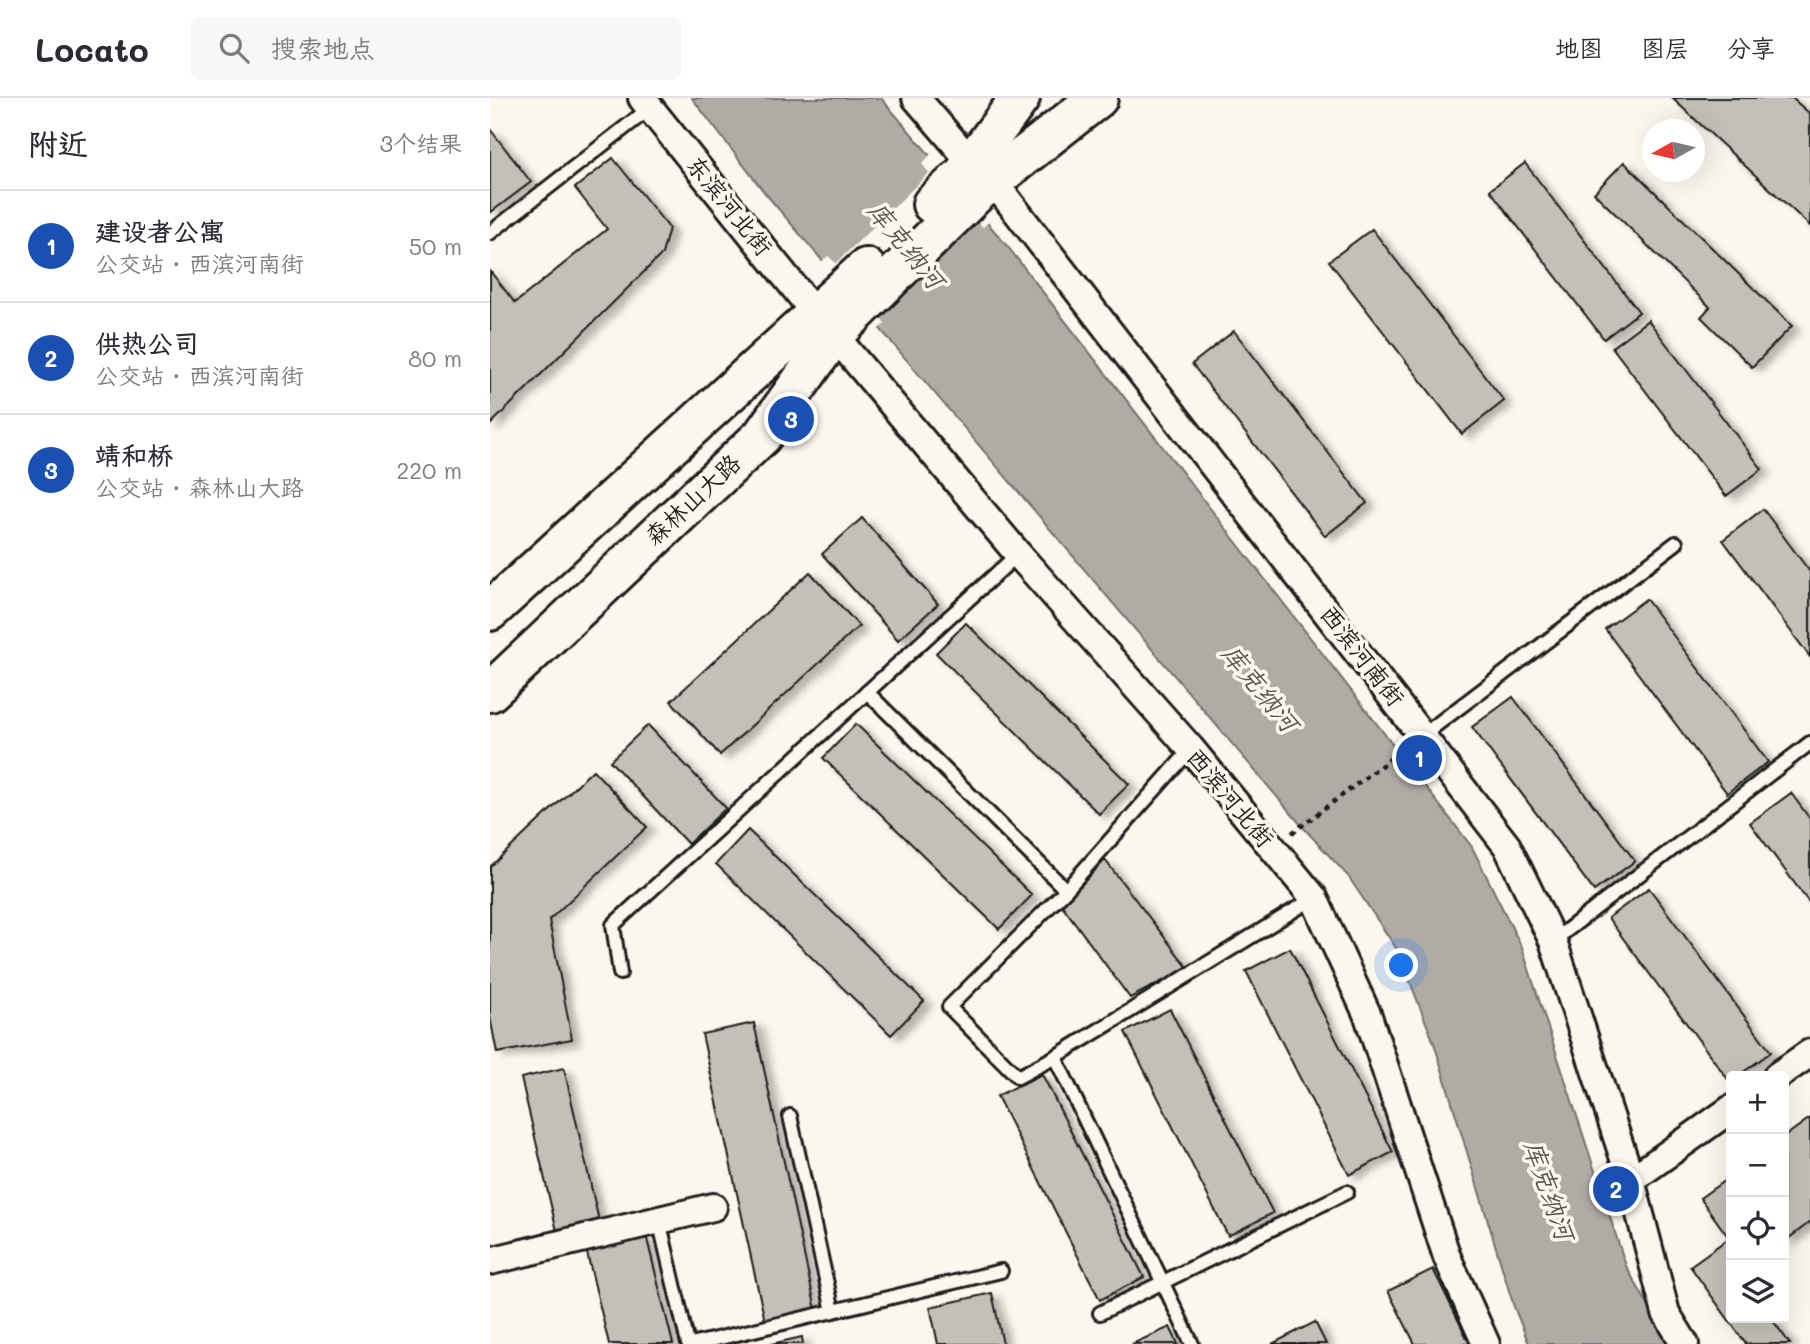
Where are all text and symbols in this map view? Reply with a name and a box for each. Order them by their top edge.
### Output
search box [191,17,681,80]
text: Locato [35,27,149,70]
icon: search [215,29,253,67]
text: 搜索地点 [271,31,375,65]
text: 地图 [1555,32,1603,63]
text: 图层 [1641,32,1689,63]
text: 分享 [1727,32,1775,63]
north arrow [1642,119,1705,182]
text: 附近 [28,123,88,163]
text: 3个结果 [380,128,462,158]
street label: 东滨河北街 [680,149,780,261]
water label: 库克纳河 [861,193,955,299]
text: 建设者公寓 [95,214,225,248]
text: 1 [46,231,56,261]
text: 50 m [409,231,462,261]
text: 公交站 · 西滨河南街 [95,248,304,278]
text: 供热公司 [95,326,199,360]
text: 2 [45,343,57,373]
text: 80 m [408,343,462,373]
text: 公交站 · 西滨河南街 [95,360,304,390]
pin: 3 [768,393,814,445]
text: 靖和桥 [95,438,173,472]
street label: 森林山大路 [638,447,746,551]
text: 3 [44,455,58,485]
text: 220 m [396,455,462,485]
text: 公交站 · 森林山大路 [95,472,304,502]
street label: 西滨河南街 [1314,598,1412,712]
water label: 库克纳河 [1215,636,1309,742]
pin: 1 [1396,732,1442,784]
street label: 西滨河北街 [1181,741,1282,853]
your location [1384,948,1418,982]
map controls [1726,1071,1789,1323]
button: + [1726,1071,1789,1134]
button: − [1726,1134,1789,1197]
water label: 库克纳河 [1517,1135,1584,1248]
pin: 2 [1593,1163,1639,1215]
button: locate [1726,1197,1789,1260]
button: layers [1726,1260,1789,1323]

